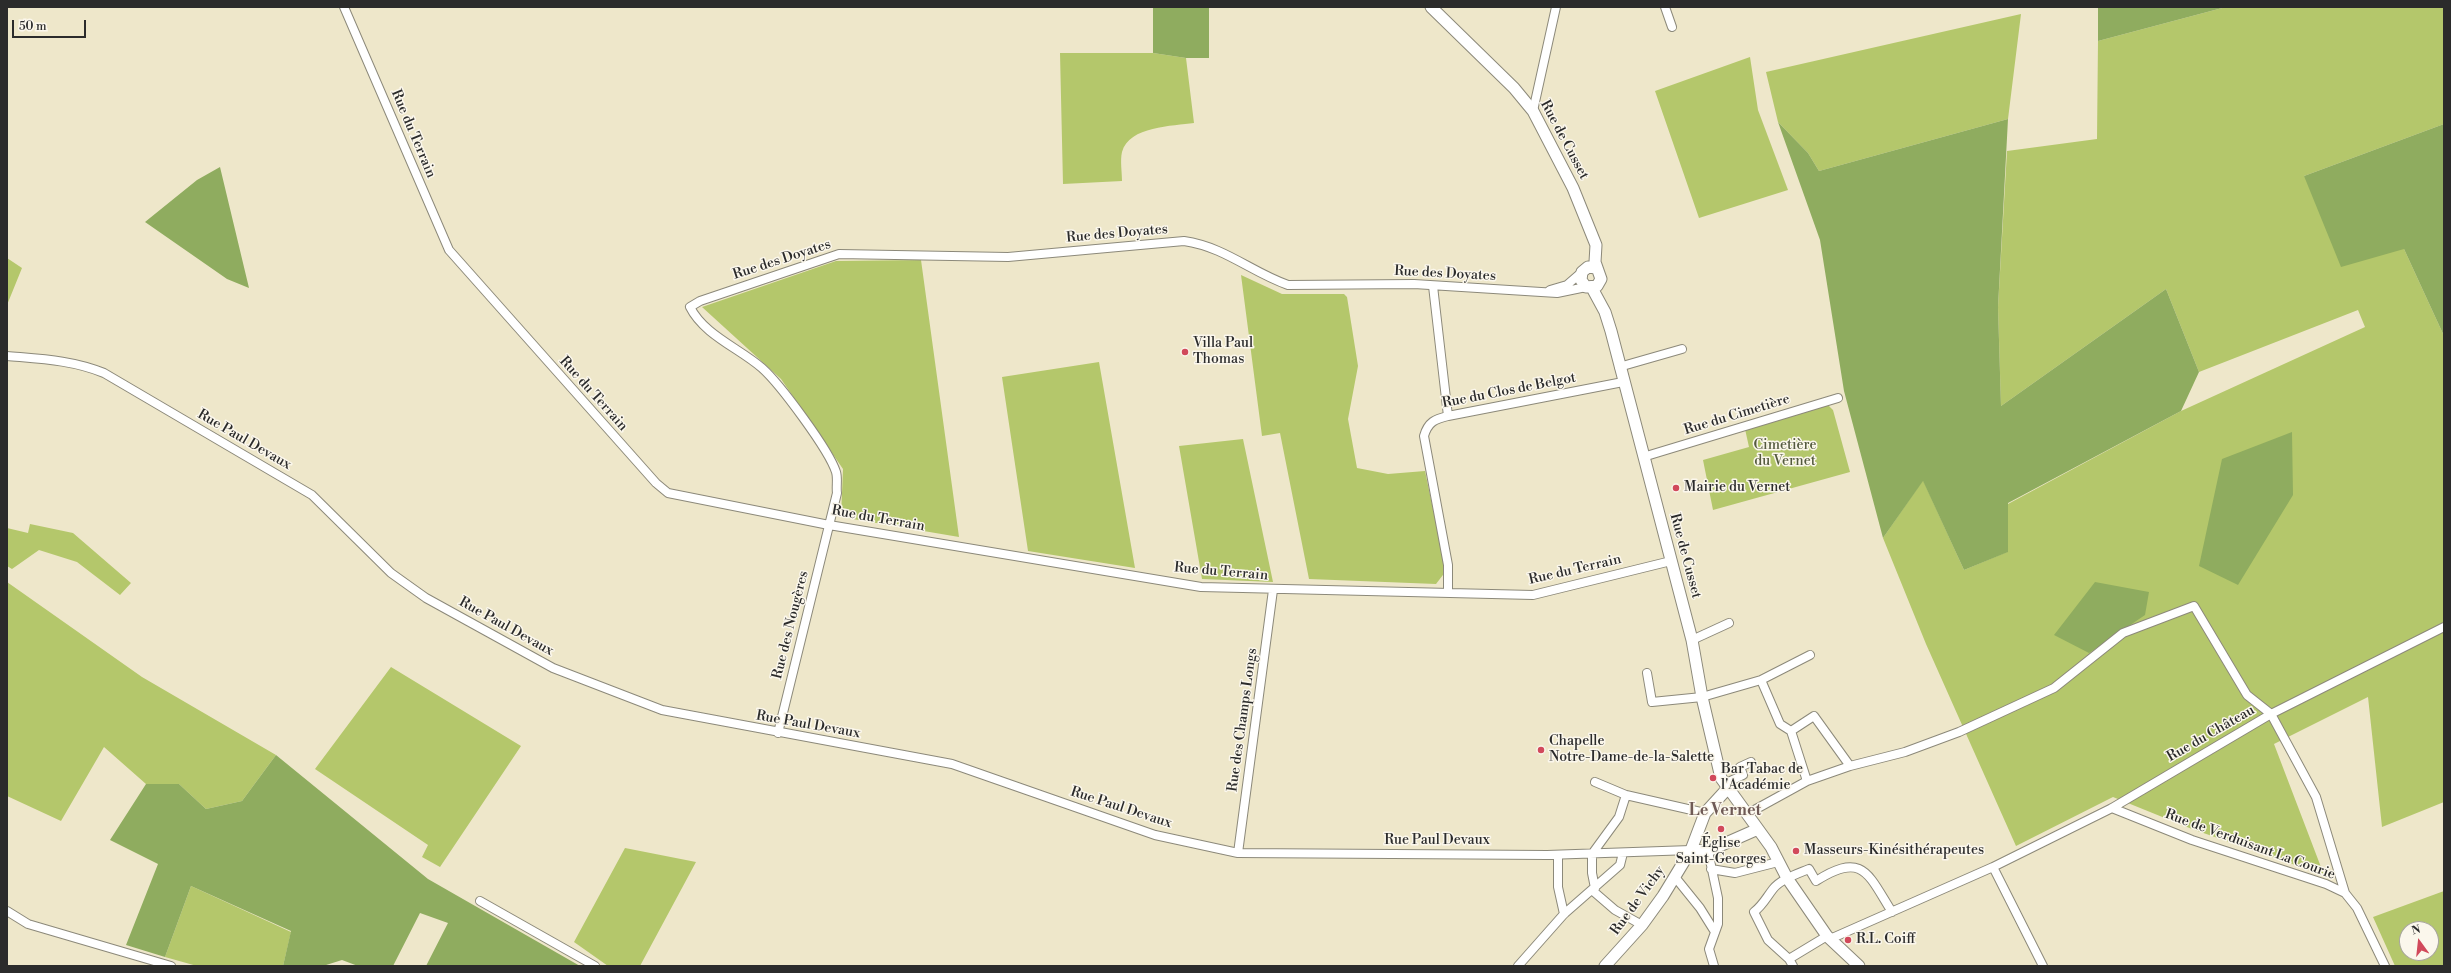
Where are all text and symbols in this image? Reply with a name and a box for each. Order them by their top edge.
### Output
scale bar [14,12,88,38]
text: 50 m [19,19,47,34]
street label: Rue du Terrain [387,87,439,181]
street label: Rue de Cusset [1536,97,1592,183]
street label: Rue des Doyates [1065,221,1169,247]
street label: Rue des Doyates [731,236,833,284]
street label: Rue des Doyates [1394,263,1496,285]
place label: Villa Paul Thomas [1193,336,1253,368]
marker: Villa Paul Thomas [1180,347,1190,357]
street label: Rue du Terrain [555,353,631,435]
street label: Rue du Clos de Belgot [1441,370,1577,412]
street label: Rue du Cimetière [1682,391,1792,439]
street label: Rue Paul Devaux [194,406,294,474]
park label: Cimetière du Vernet [1753,438,1817,470]
place label: Mairie du Vernet [1684,480,1790,496]
marker: Mairie du Vernet [1671,483,1681,493]
street label: Rue du Terrain [830,503,926,535]
street label: Rue de Cusset [1666,512,1704,600]
street label: Rue du Terrain [1527,551,1623,589]
street label: Rue du Terrain [1173,560,1269,584]
street label: Rue des Nougères [769,569,813,681]
street label: Rue Paul Devaux [456,594,556,660]
street label: Rue des Champs Longs [1225,647,1261,793]
street label: Rue du Château [2164,702,2258,766]
street label: Rue Paul Devaux [755,708,861,742]
place label: Chapelle Notre-Dame-de-la-Salette [1549,734,1714,766]
marker: Chapelle Notre-Dame-de-la-Salette [1536,745,1546,755]
place label: Bar Tabac de l'Académie [1721,762,1803,794]
marker: Bar Tabac de l'Académie [1708,773,1718,783]
street label: Rue Paul Devaux [1068,784,1174,832]
district label: Le Vernet [1689,801,1761,821]
street label: Rue de Verduisant La Courie [2163,806,2337,884]
marker: Église Saint-Georges [1716,824,1726,834]
street label: Rue Paul Devaux [1384,833,1490,849]
place label: Église Saint-Georges [1676,836,1766,868]
place label: Masseurs-Kinésithérapeutes [1804,843,1984,859]
marker: Masseurs-Kinésithérapeutes [1791,846,1801,856]
street label: Rue de Vichy [1607,863,1669,939]
north arrow [2399,921,2439,961]
text: N [2410,922,2422,938]
place label: R.L. Coiff [1856,932,1915,948]
marker: R.L. Coiff [1843,935,1853,945]

